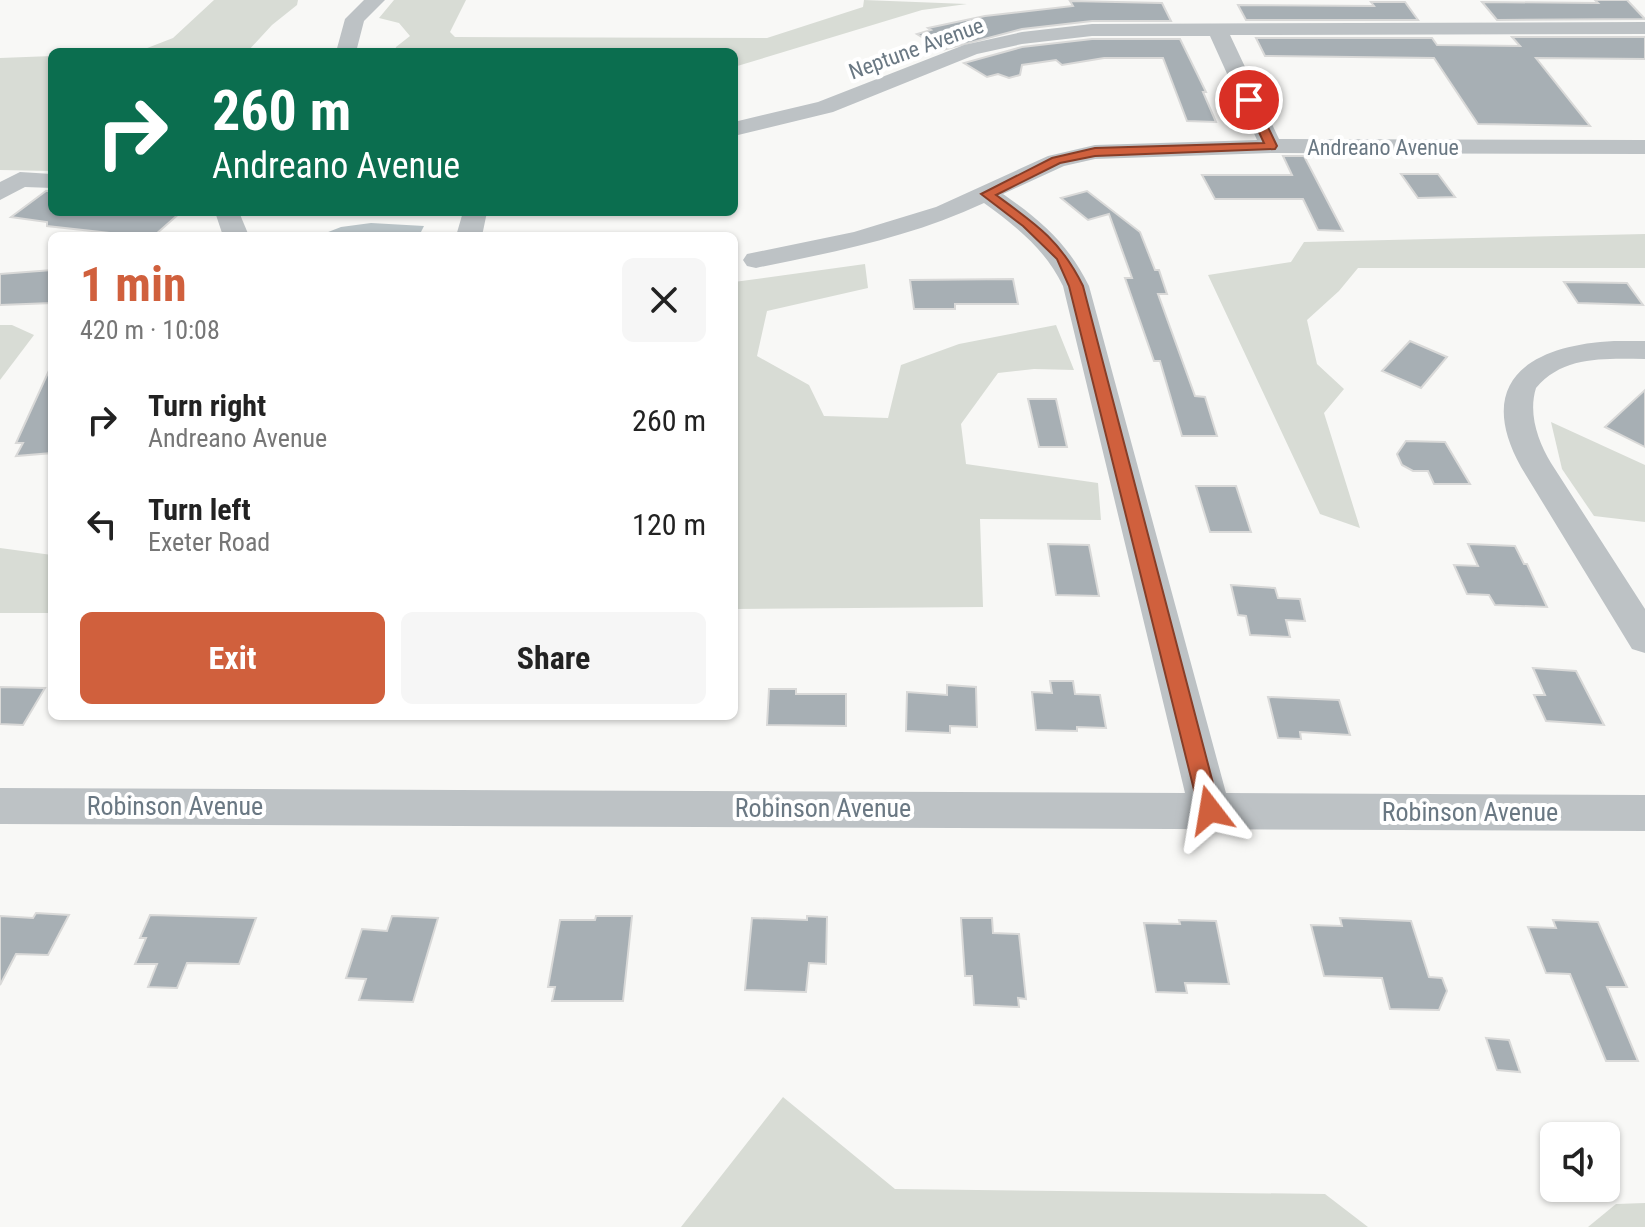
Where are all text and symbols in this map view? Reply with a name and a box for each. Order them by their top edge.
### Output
street label: Neptune Avenue [846,13,987,84]
pin [1215,66,1283,134]
text: 260 m [212,78,351,144]
icon: arrive [1227,78,1271,122]
icon: right [80,80,184,184]
street label: Andreano Avenue [1307,135,1459,160]
text: Andreano Avenue [212,145,460,187]
text: 1 min [80,256,187,313]
button: close [622,258,706,342]
text: 420 m · 10:08 [80,315,220,345]
text: Turn right [148,388,266,423]
icon: right [80,398,124,442]
text: 260 m [632,403,706,438]
text: Andreano Avenue [148,423,327,453]
text: Turn left [148,492,251,527]
icon: left [80,502,124,546]
text: 120 m [632,507,706,542]
text: Exeter Road [148,527,270,557]
button: Exit [80,612,385,704]
button: Share [401,612,706,704]
position arrow [1168,768,1252,852]
street label: Robinson Avenue [87,791,263,821]
street label: Robinson Avenue [735,793,911,823]
street label: Robinson Avenue [1382,797,1558,827]
map controls [1540,1122,1620,1202]
button: sound [1540,1122,1620,1202]

